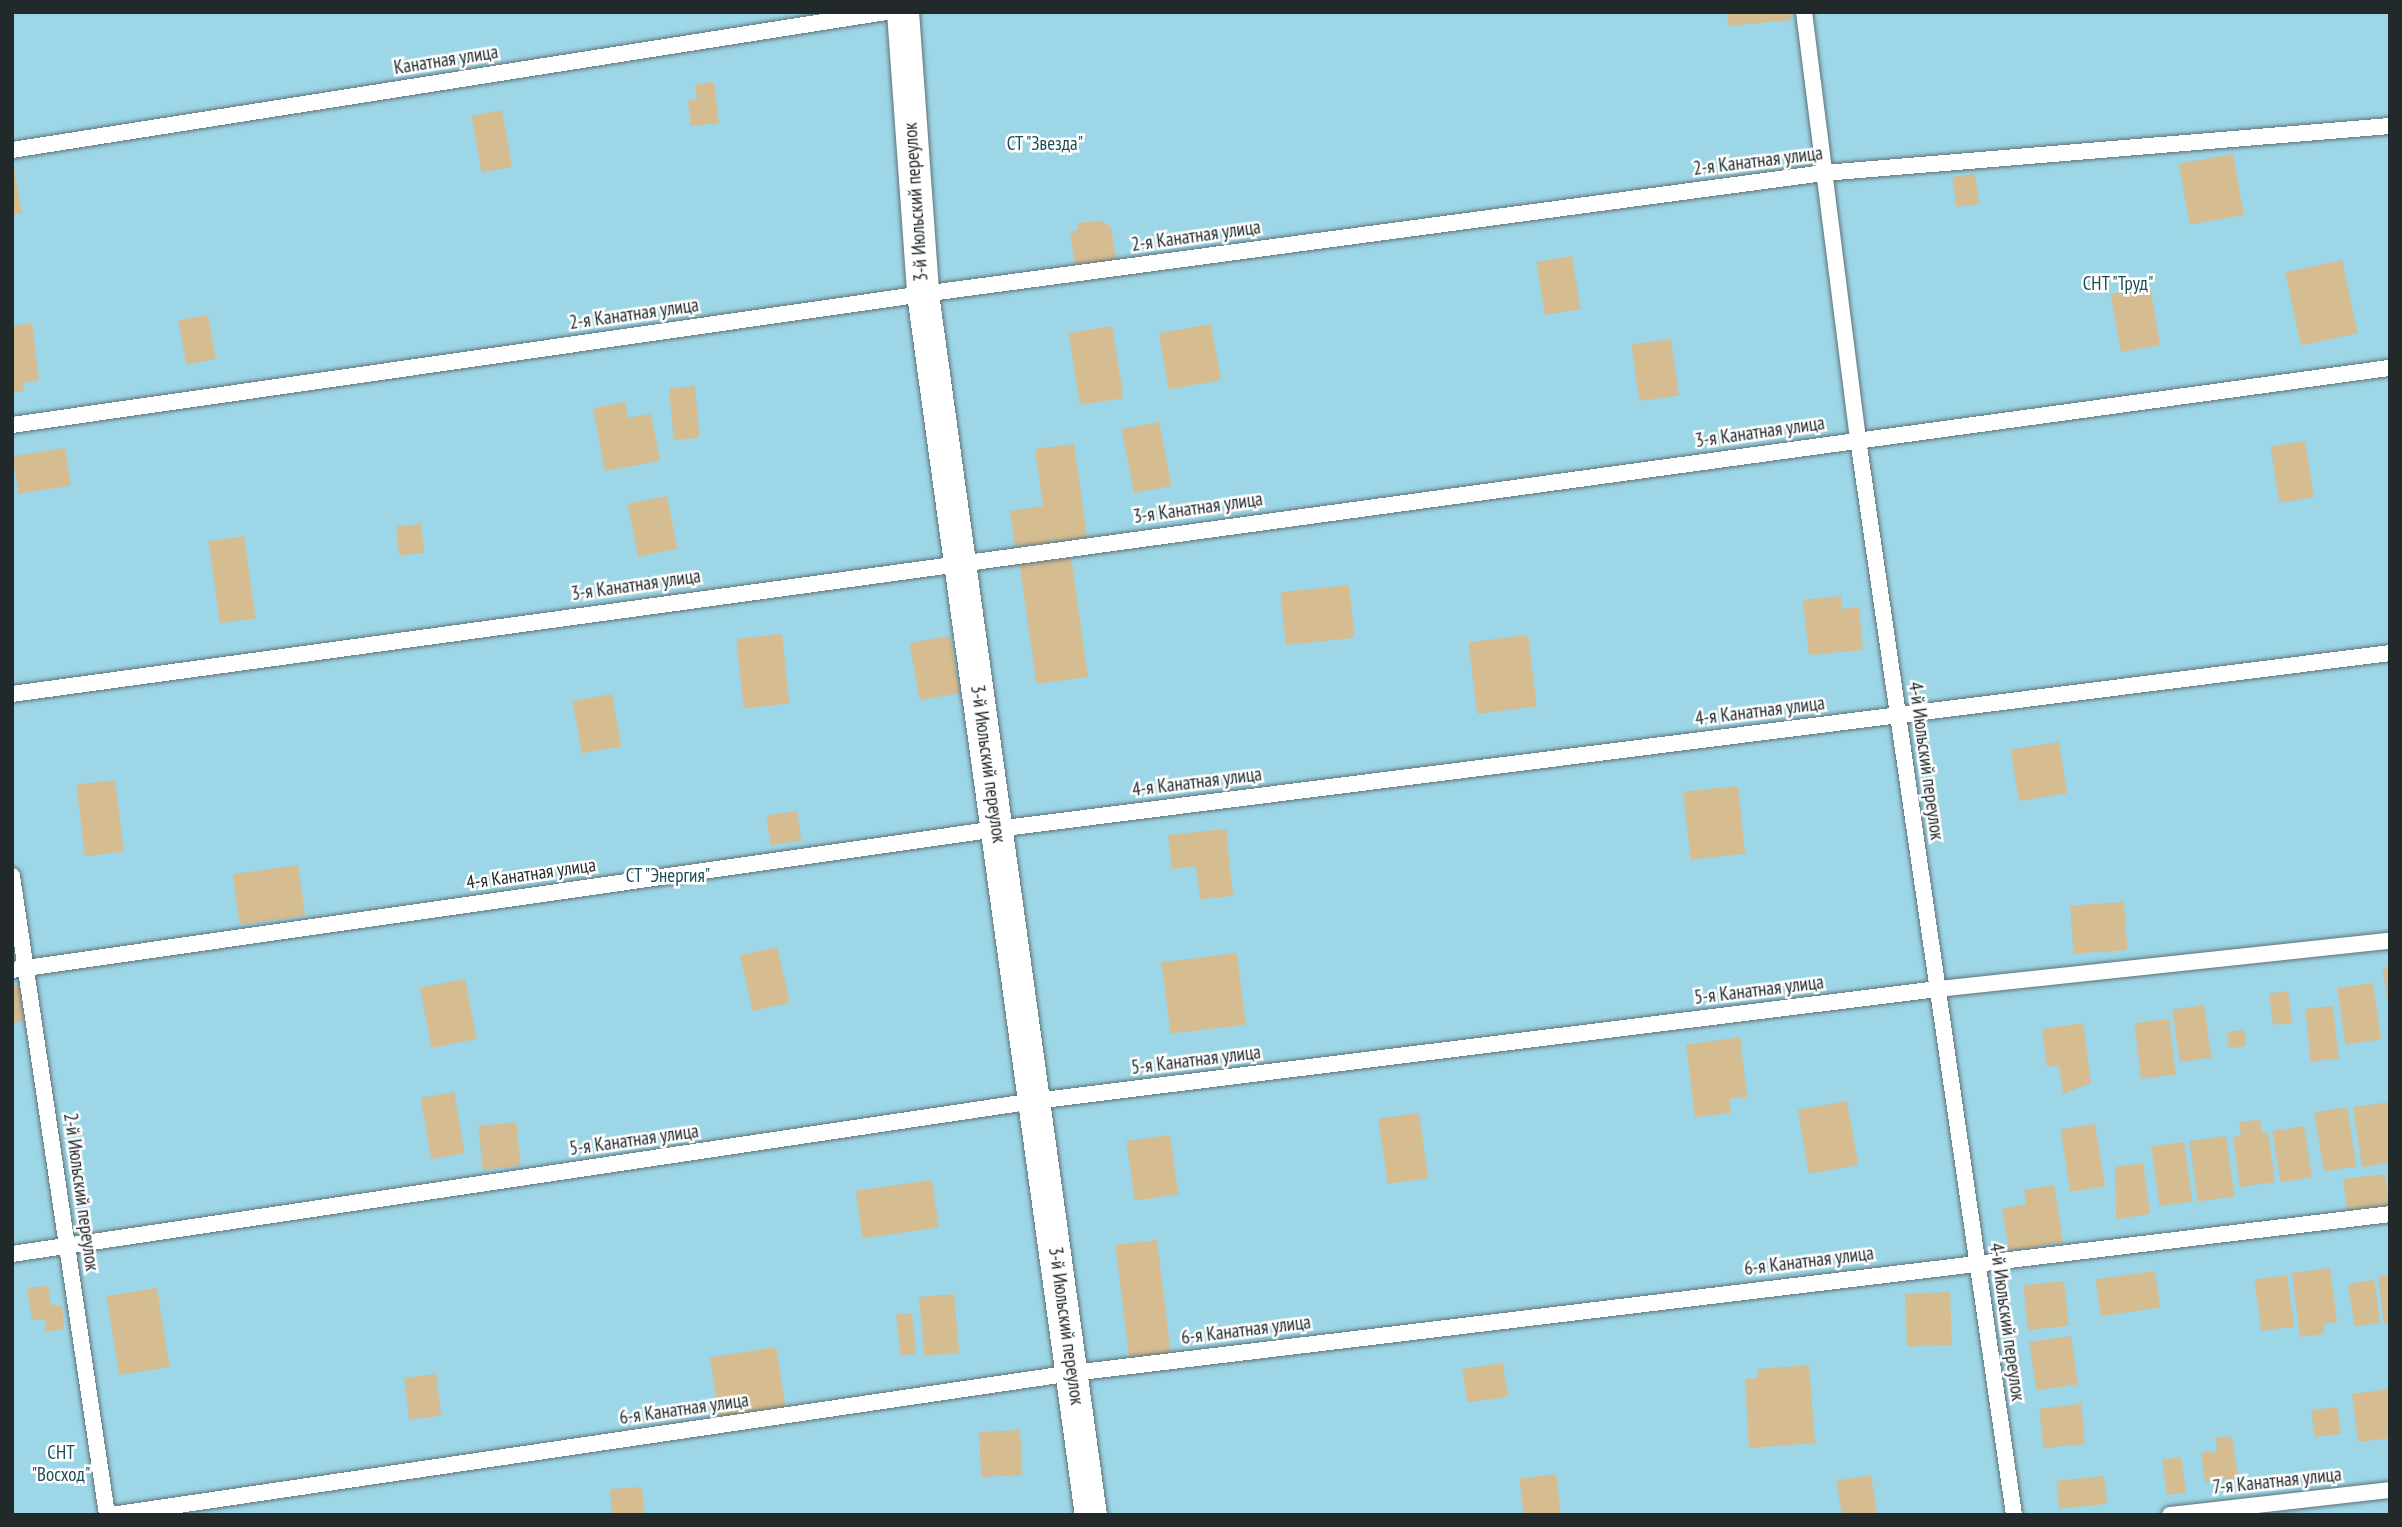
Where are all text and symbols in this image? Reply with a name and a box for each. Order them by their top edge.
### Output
street label: Канатная улица [392,41,500,79]
street label: 3-й Июльский переулок [899,122,933,282]
park label: СТ "Звезда" [1006,133,1084,155]
street label: 2-я Канатная улица [1692,142,1824,180]
street label: 2-я Канатная улица [1130,216,1262,256]
park label: СНТ "Труд" [2082,273,2154,295]
street label: 2-я Канатная улица [568,294,700,334]
street label: 3-я Канатная улица [1694,412,1826,452]
street label: 3-я Канатная улица [1132,488,1264,528]
street label: 3-я Канатная улица [570,565,702,605]
street label: 4-й Июльский переулок [1904,680,1948,842]
street label: 3-й Июльский переулок [966,683,1010,845]
street label: 4-я Канатная улица [1694,692,1826,730]
street label: 4-я Канатная улица [1131,763,1263,801]
street label: 4-я Канатная улица [465,854,597,894]
park label: СТ "Энергия" [625,865,711,887]
street label: 5-я Канатная улица [1693,971,1825,1009]
street label: 5-я Канатная улица [1130,1041,1262,1079]
street label: 2-й Июльский переулок [59,1111,103,1273]
street label: 5-я Канатная улица [568,1120,700,1160]
street label: 4-й Июльский переулок [1985,1241,2029,1403]
street label: 6-я Канатная улица [1743,1242,1875,1280]
street label: 3-й Июльский переулок [1044,1245,1088,1407]
street label: 6-я Канатная улица [1180,1311,1312,1349]
street label: 6-я Канатная улица [618,1389,750,1429]
park label: СНТ "Восход" [32,1442,90,1486]
street label: 7-я Канатная улица [2211,1463,2343,1499]

